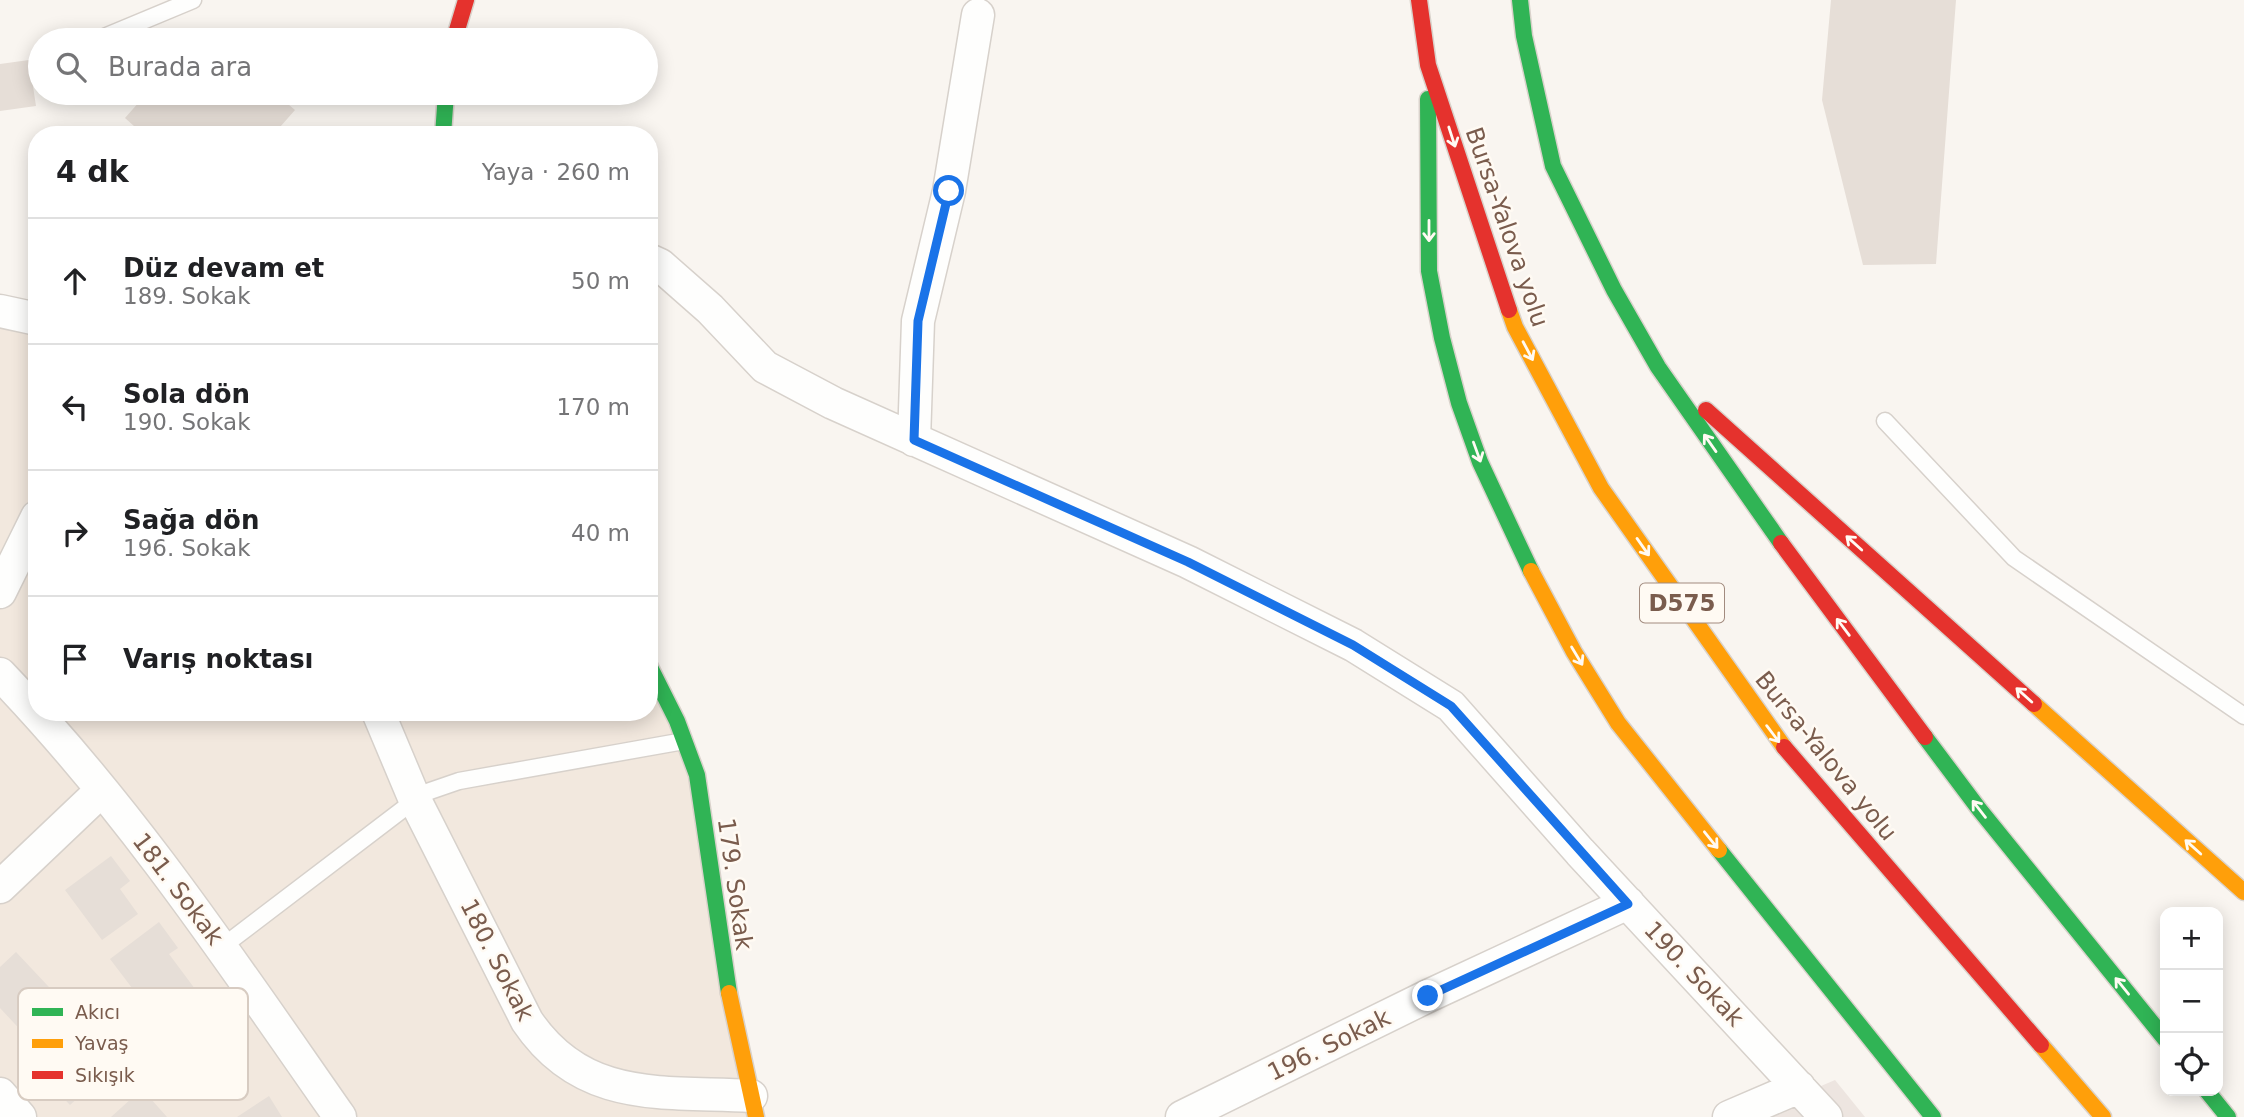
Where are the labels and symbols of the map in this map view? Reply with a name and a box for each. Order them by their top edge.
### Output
street label: Bursa-Yalova yolu [1460,123,1554,331]
one-way arrow [1447,126,1459,148]
route start [933,175,964,206]
one-way arrow [1422,220,1436,243]
one-way arrow [1521,341,1535,361]
one-way arrow [1703,434,1717,453]
one-way arrow [1471,441,1484,463]
one-way arrow [1845,535,1863,551]
one-way arrow [1636,537,1650,556]
road number: D575 [1640,583,1724,622]
one-way arrow [1836,618,1851,637]
one-way arrow [1570,646,1584,666]
street label: Bursa-Yalova yolu [1749,666,1903,846]
one-way arrow [2015,687,2033,703]
one-way arrow [1766,724,1780,743]
one-way arrow [1972,801,1987,819]
street label: 179. Sokak [712,816,758,952]
street label: 181. Sokak [127,827,229,951]
one-way arrow [1703,830,1719,848]
one-way arrow [2184,839,2202,855]
street label: 180. Sokak [454,894,540,1026]
street label: 190. Sokak [1638,916,1750,1032]
one-way arrow [2115,978,2130,996]
route end [1412,980,1443,1011]
legend [18,988,248,1100]
text: Akıcı [75,1001,120,1023]
street label: 196. Sokak [1263,1003,1395,1087]
text: Yavaş [74,1032,128,1054]
text: Sıkışık [75,1064,135,1086]

